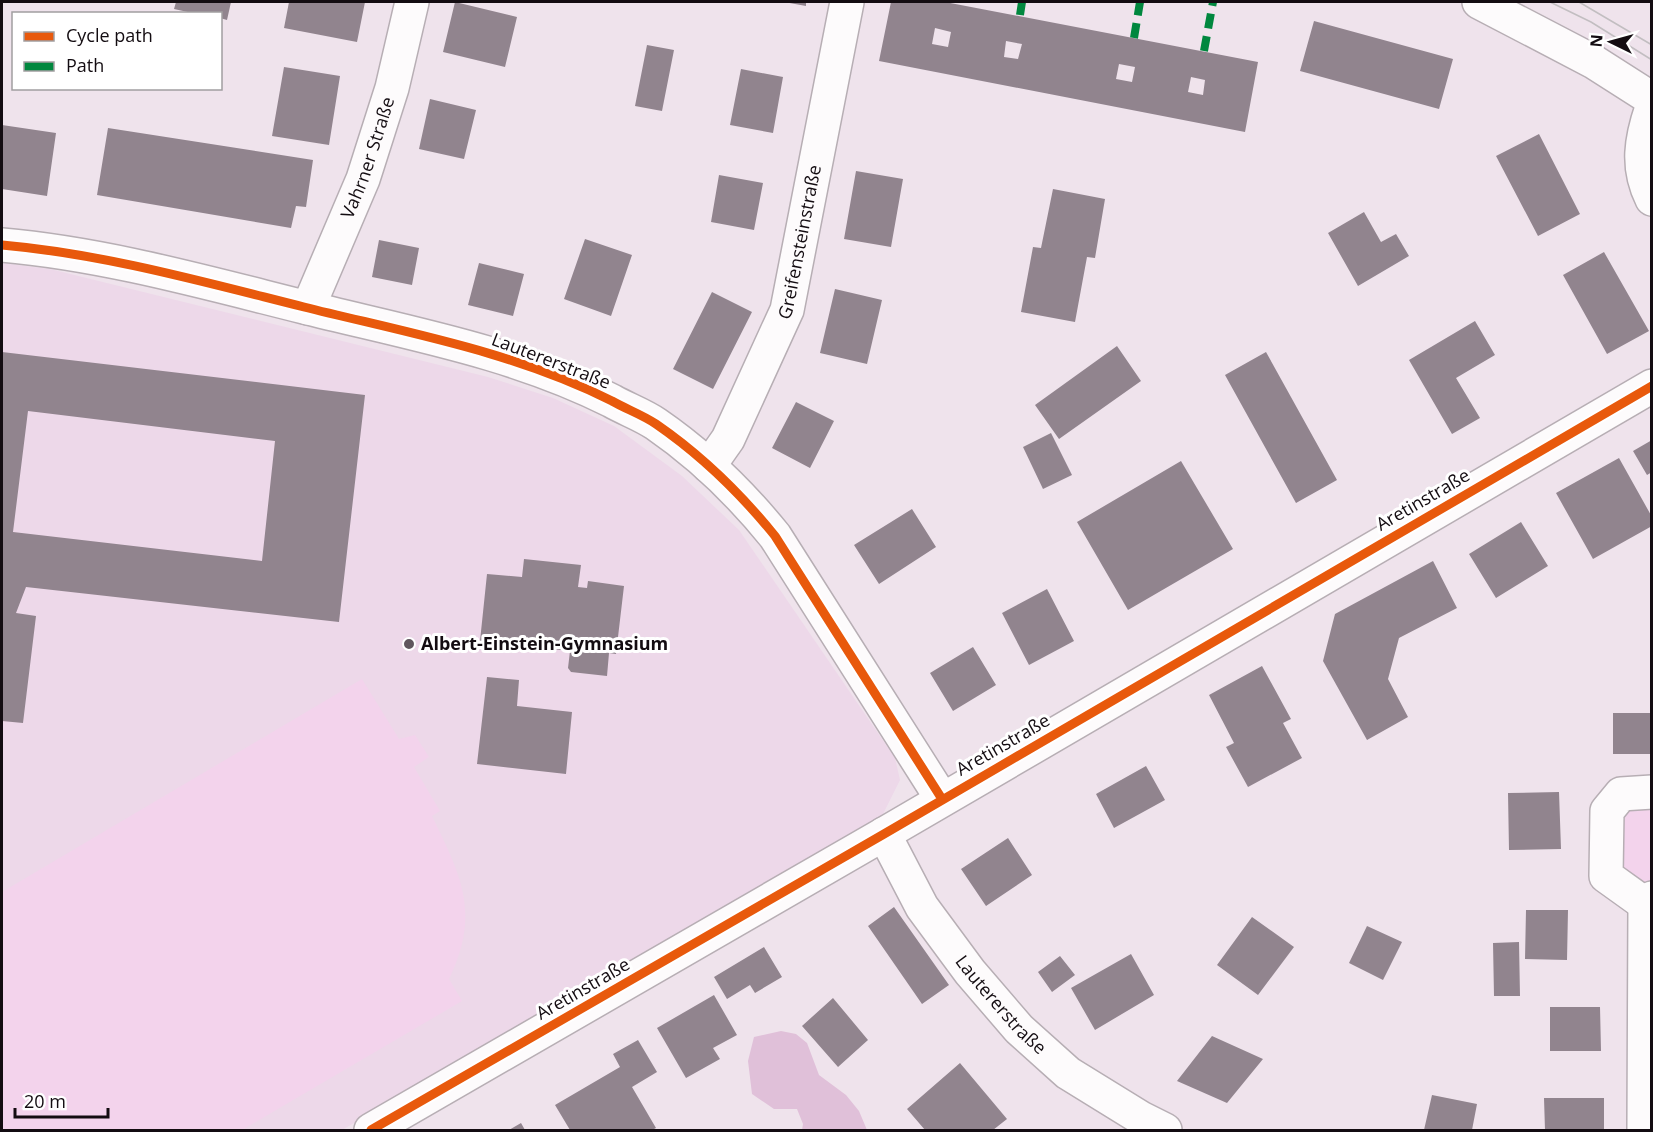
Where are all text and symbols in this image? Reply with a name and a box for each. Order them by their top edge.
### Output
legend [12,12,222,90]
north arrow [1581,12,1641,72]
text: Cycle path [66,23,153,47]
text: N [1585,33,1608,48]
text: Path [66,53,104,77]
street label: Vahrner Straße [335,94,399,222]
street label: Greifensteinstraße [771,163,826,323]
street label: Lautererstraße [488,326,614,394]
street label: Aretinstraße [1371,463,1474,536]
place label: Albert-Einstein-Gymnasium [421,631,668,655]
marker: Albert-Einstein-Gymnasium [402,637,416,651]
street label: Aretinstraße [951,708,1054,781]
street label: Lautererstraße [951,950,1052,1059]
street label: Aretinstraße [531,952,634,1025]
scale bar [15,1081,108,1119]
text: 20 m [24,1089,66,1113]

